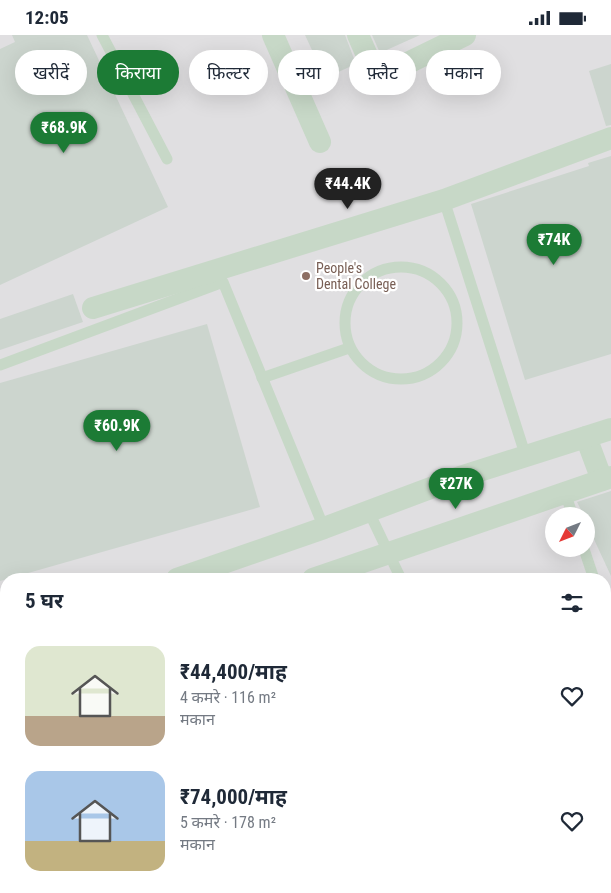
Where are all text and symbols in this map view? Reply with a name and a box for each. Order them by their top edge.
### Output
text: 12:05 [25,6,69,29]
chip: खरीदें [15,50,87,95]
chip: किराया [97,50,179,95]
chip: फ़िल्टर [189,50,268,95]
chip: नया [278,50,339,95]
chip: फ़्लैट [349,50,416,95]
chip: मकान [426,50,501,95]
pin: ₹68.9K [23,111,105,154]
text: ₹68.9K [41,118,87,137]
pin: ₹44.4K [307,167,389,210]
text: ₹44.4K [325,174,371,193]
pin: ₹74K [524,223,584,266]
text: ₹74K [538,230,570,249]
place label: People's Dental College [316,260,396,292]
marker: People's Dental College [300,270,312,282]
pin: ₹60.9K [76,409,158,452]
text: ₹60.9K [94,416,140,435]
pin: ₹27K [426,467,486,510]
text: ₹27K [440,474,472,493]
north arrow [545,507,595,557]
map controls [545,507,595,557]
text: 5 घर [25,589,63,613]
icon: filters [558,589,586,617]
text: ₹44,400/माह [180,660,287,684]
icon: home [65,666,125,726]
icon: heart [558,682,586,710]
text: 4 कमरे · 116 m² [180,688,276,707]
text: मकान [180,710,215,729]
text: ₹74,000/माह [180,785,287,809]
icon: home [65,791,125,851]
icon: heart [558,807,586,835]
text: 5 कमरे · 178 m² [180,813,276,832]
text: मकान [180,835,215,854]

